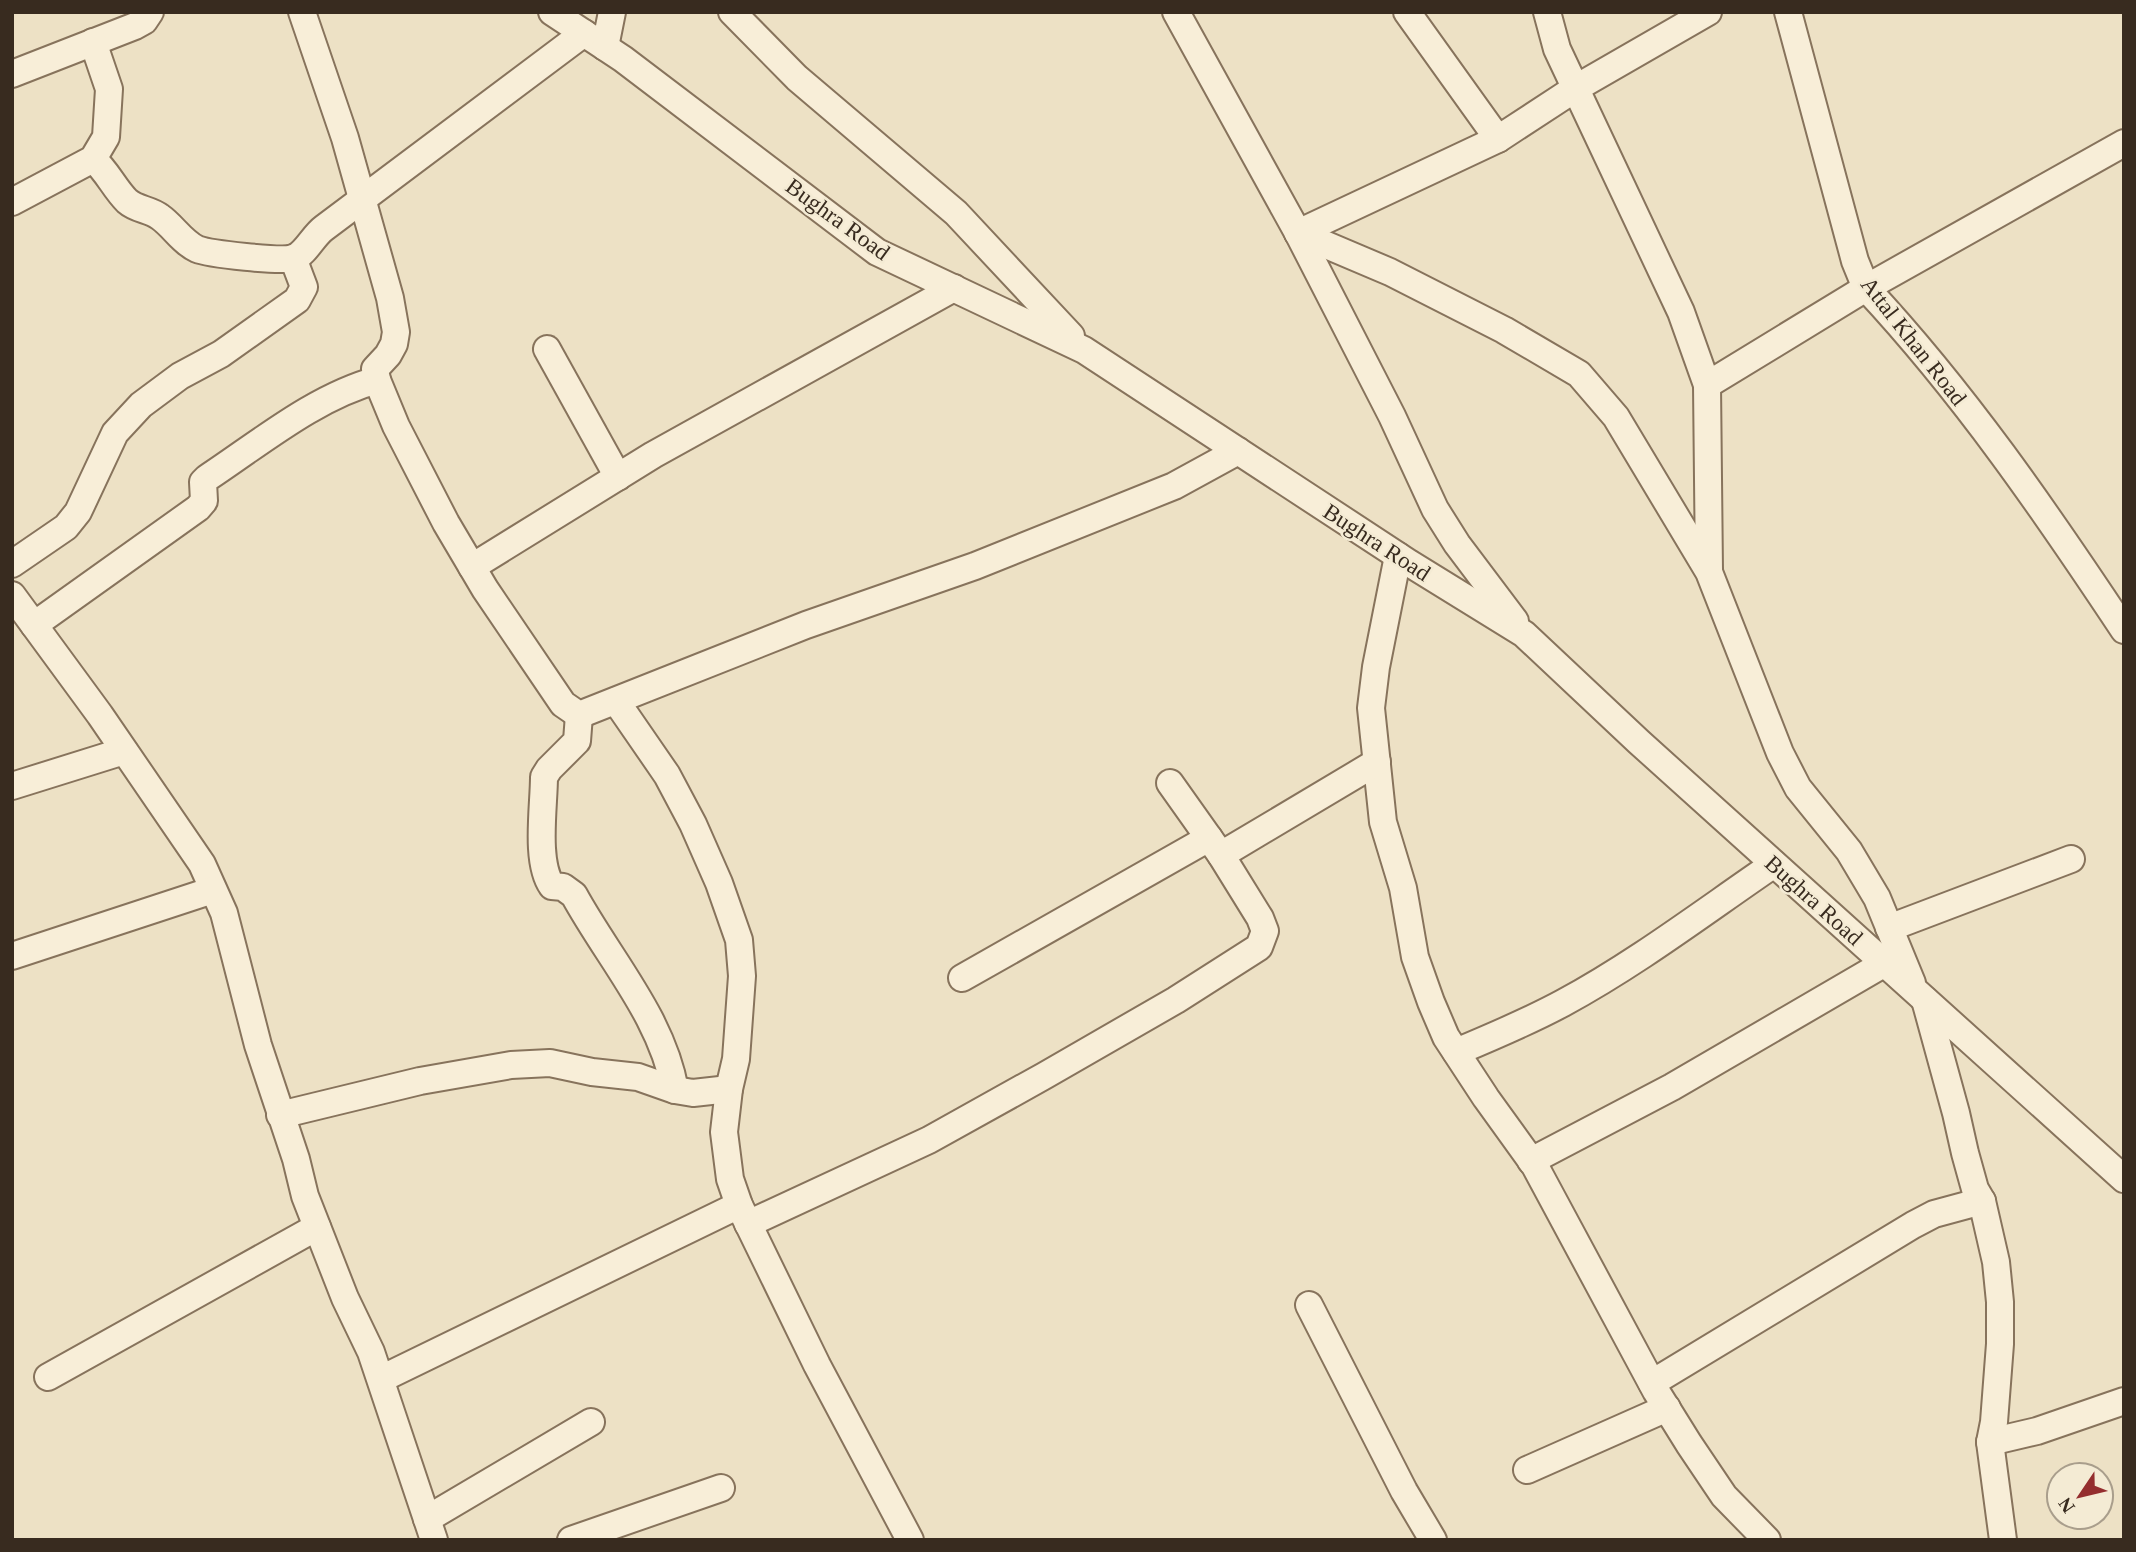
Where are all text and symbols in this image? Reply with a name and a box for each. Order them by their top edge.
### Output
street label: Bughra Road [781,173,895,266]
street label: Attal Khan Road [1856,272,1972,411]
street label: Bughra Road [1319,499,1435,586]
street label: Bughra Road [1760,850,1868,951]
north arrow [2045,1461,2115,1531]
text: N [2054,1494,2079,1517]

